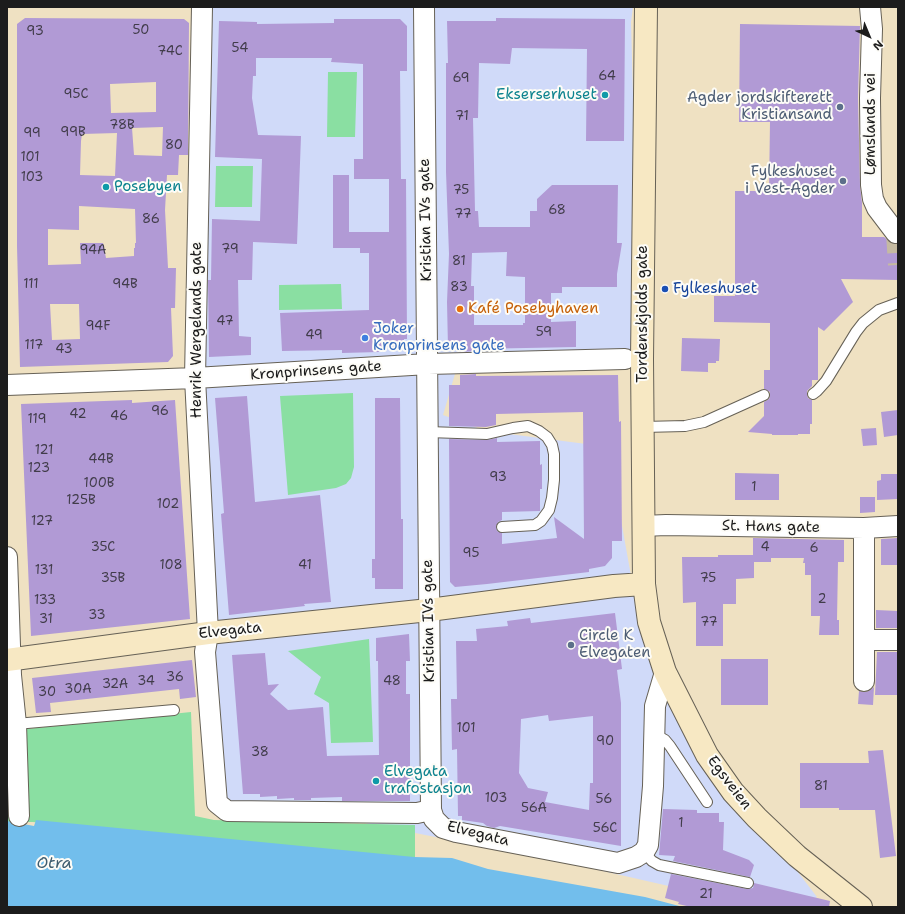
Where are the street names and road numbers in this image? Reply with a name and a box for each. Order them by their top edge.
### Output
street label: Lømslands vei [862,73,880,175]
street label: Kristian IVs gate [416,158,436,282]
street label: Henrik Wergelands gate [188,242,206,418]
street label: Tordenskjolds gate [634,245,652,383]
street label: Kronprinsens gate [250,357,382,385]
street label: St. Hans gate [722,517,820,537]
street label: Kristian IVs gate [419,559,439,683]
street label: Elvegata [198,619,262,643]
street label: Egsveien [703,753,755,813]
street label: Elvegata [445,818,511,850]

